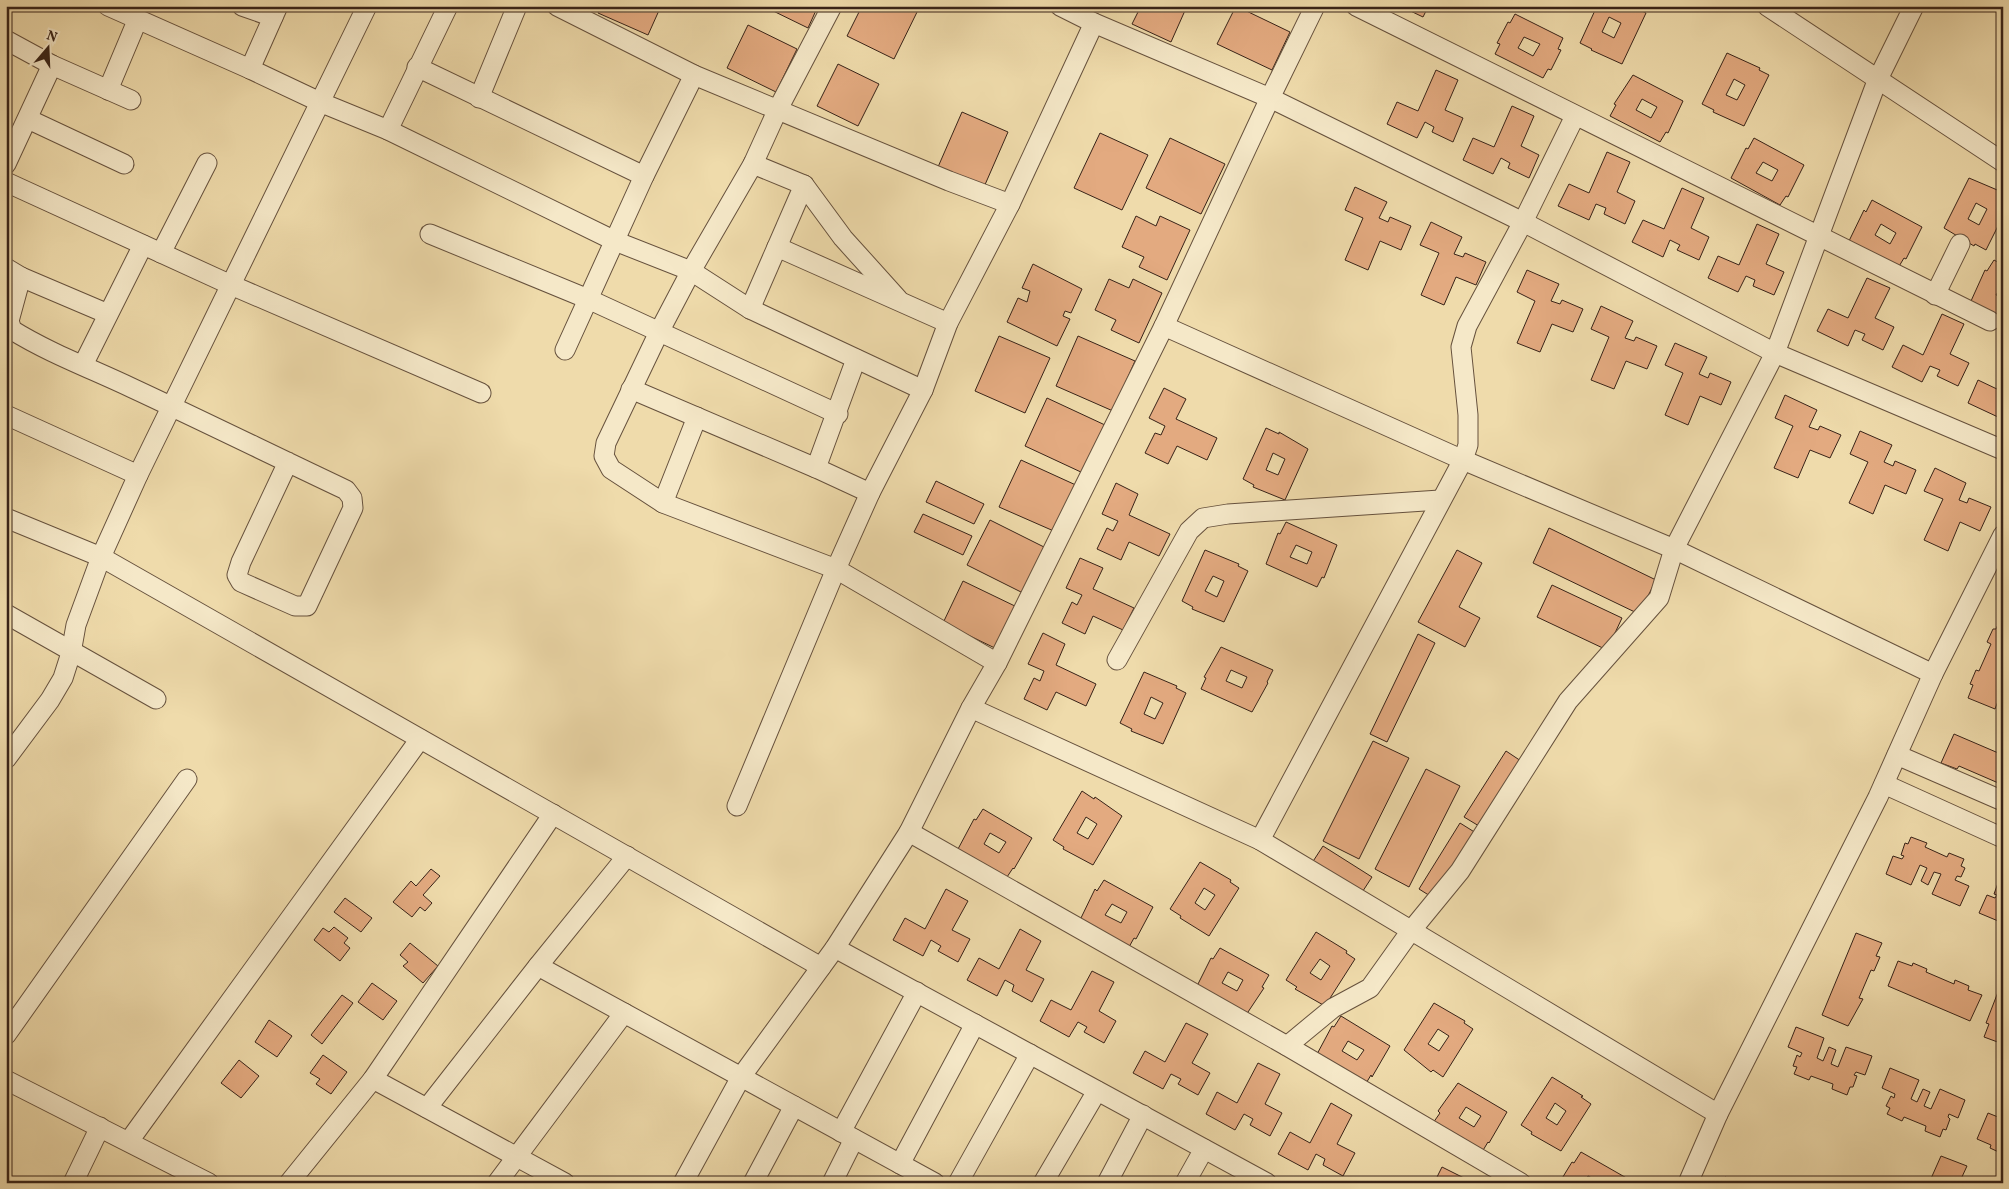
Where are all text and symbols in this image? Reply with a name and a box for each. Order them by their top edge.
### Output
north arrow [22,22,72,72]
text: N [44,26,60,48]

